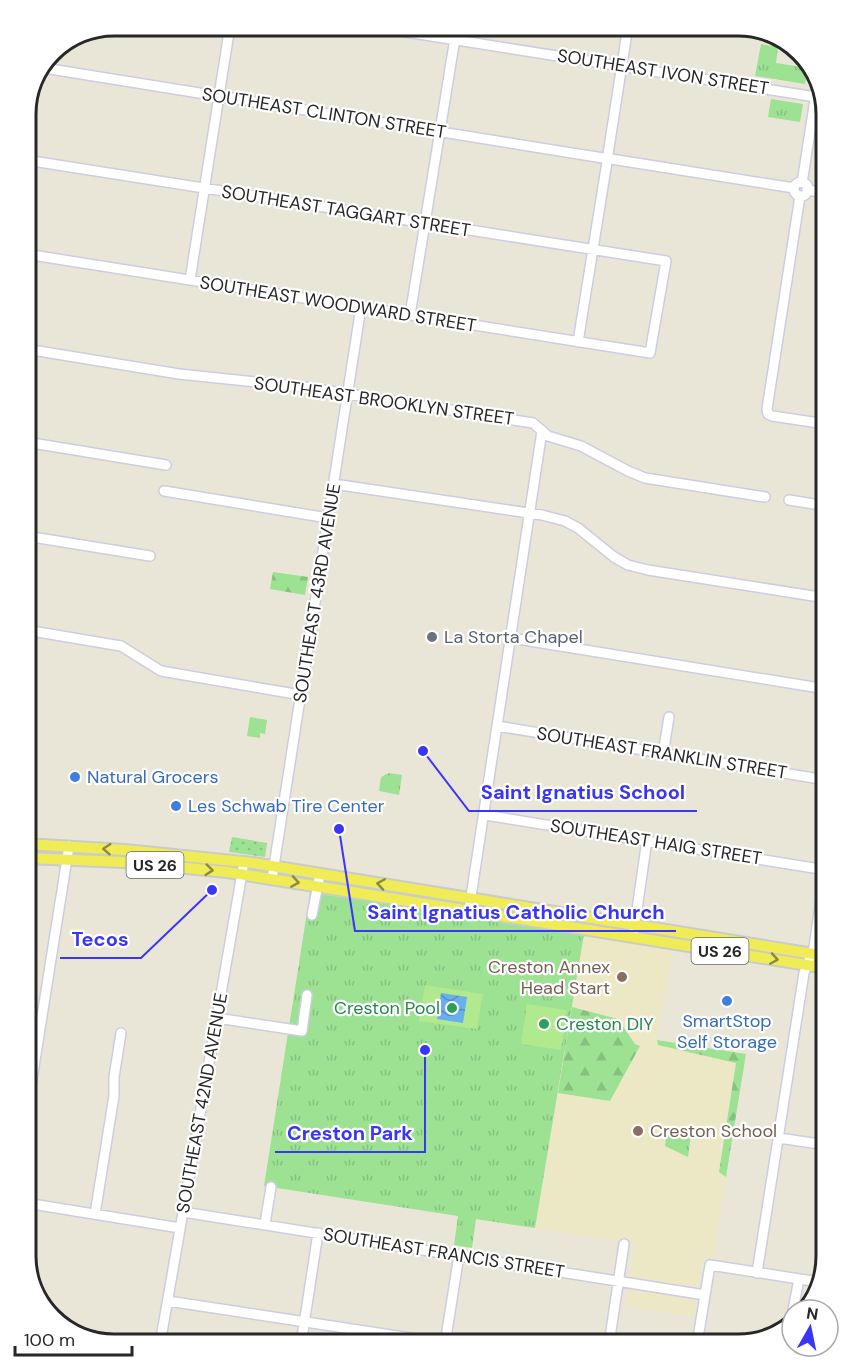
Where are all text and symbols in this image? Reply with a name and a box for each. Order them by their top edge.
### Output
street label: SOUTHEAST IVON STREET [555,43,771,101]
street label: SOUTHEAST CLINTON STREET [200,82,448,144]
street label: SOUTHEAST TAGGART STREET [220,179,472,243]
street label: SOUTHEAST WOODWARD STREET [198,270,478,338]
street label: SOUTHEAST BROOKLYN STREET [252,371,516,431]
street label: SOUTHEAST 43RD AVENUE [288,482,346,704]
place label: La Storta Chapel [444,625,583,649]
marker: La Storta Chapel [425,630,439,644]
street label: SOUTHEAST FRANKLIN STREET [535,721,789,785]
place label: Natural Grocers [87,765,218,789]
marker: Natural Grocers [68,770,82,784]
callout: Saint Ignatius School [469,773,697,811]
text: Saint Ignatius School [481,779,685,805]
place label: Les Schwab Tire Center [188,794,385,818]
marker: Les Schwab Tire Center [169,799,183,813]
street label: SOUTHEAST HAIG STREET [549,813,763,871]
one-way arrow [103,843,112,856]
road number: US 26 [126,852,184,878]
one-way arrow [205,863,214,876]
one-way arrow [289,875,299,888]
one-way arrow [376,878,385,890]
callout: Saint Ignatius Catholic Church [355,893,676,931]
text: Saint Ignatius Catholic Church [367,899,665,925]
callout: Tecos [60,920,141,958]
text: Tecos [71,926,129,952]
road number: US 26 [692,938,748,964]
one-way arrow [769,953,779,965]
place label: Creston Annex Head Start [488,955,610,1000]
marker: Creston Annex Head Start [615,970,629,984]
street label: SOUTHEAST 42ND AVENUE [171,991,233,1215]
marker: SmartStop Self Storage [720,994,734,1008]
place label: Creston Pool [334,996,440,1020]
marker: Creston Pool [445,1001,459,1015]
place label: SmartStop Self Storage [677,1009,777,1054]
place label: Creston DIY [556,1012,654,1036]
marker: Creston DIY [537,1017,551,1031]
callout: Creston Park [275,1114,425,1152]
place label: Creston School [650,1119,777,1143]
text: Creston Park [287,1120,413,1146]
marker: Creston School [631,1124,645,1138]
street label: SOUTHEAST FRANCIS STREET [322,1222,566,1284]
north arrow [780,1298,840,1358]
text: N [805,1302,820,1325]
scale bar [15,1319,132,1357]
text: 100 m [24,1328,75,1352]

